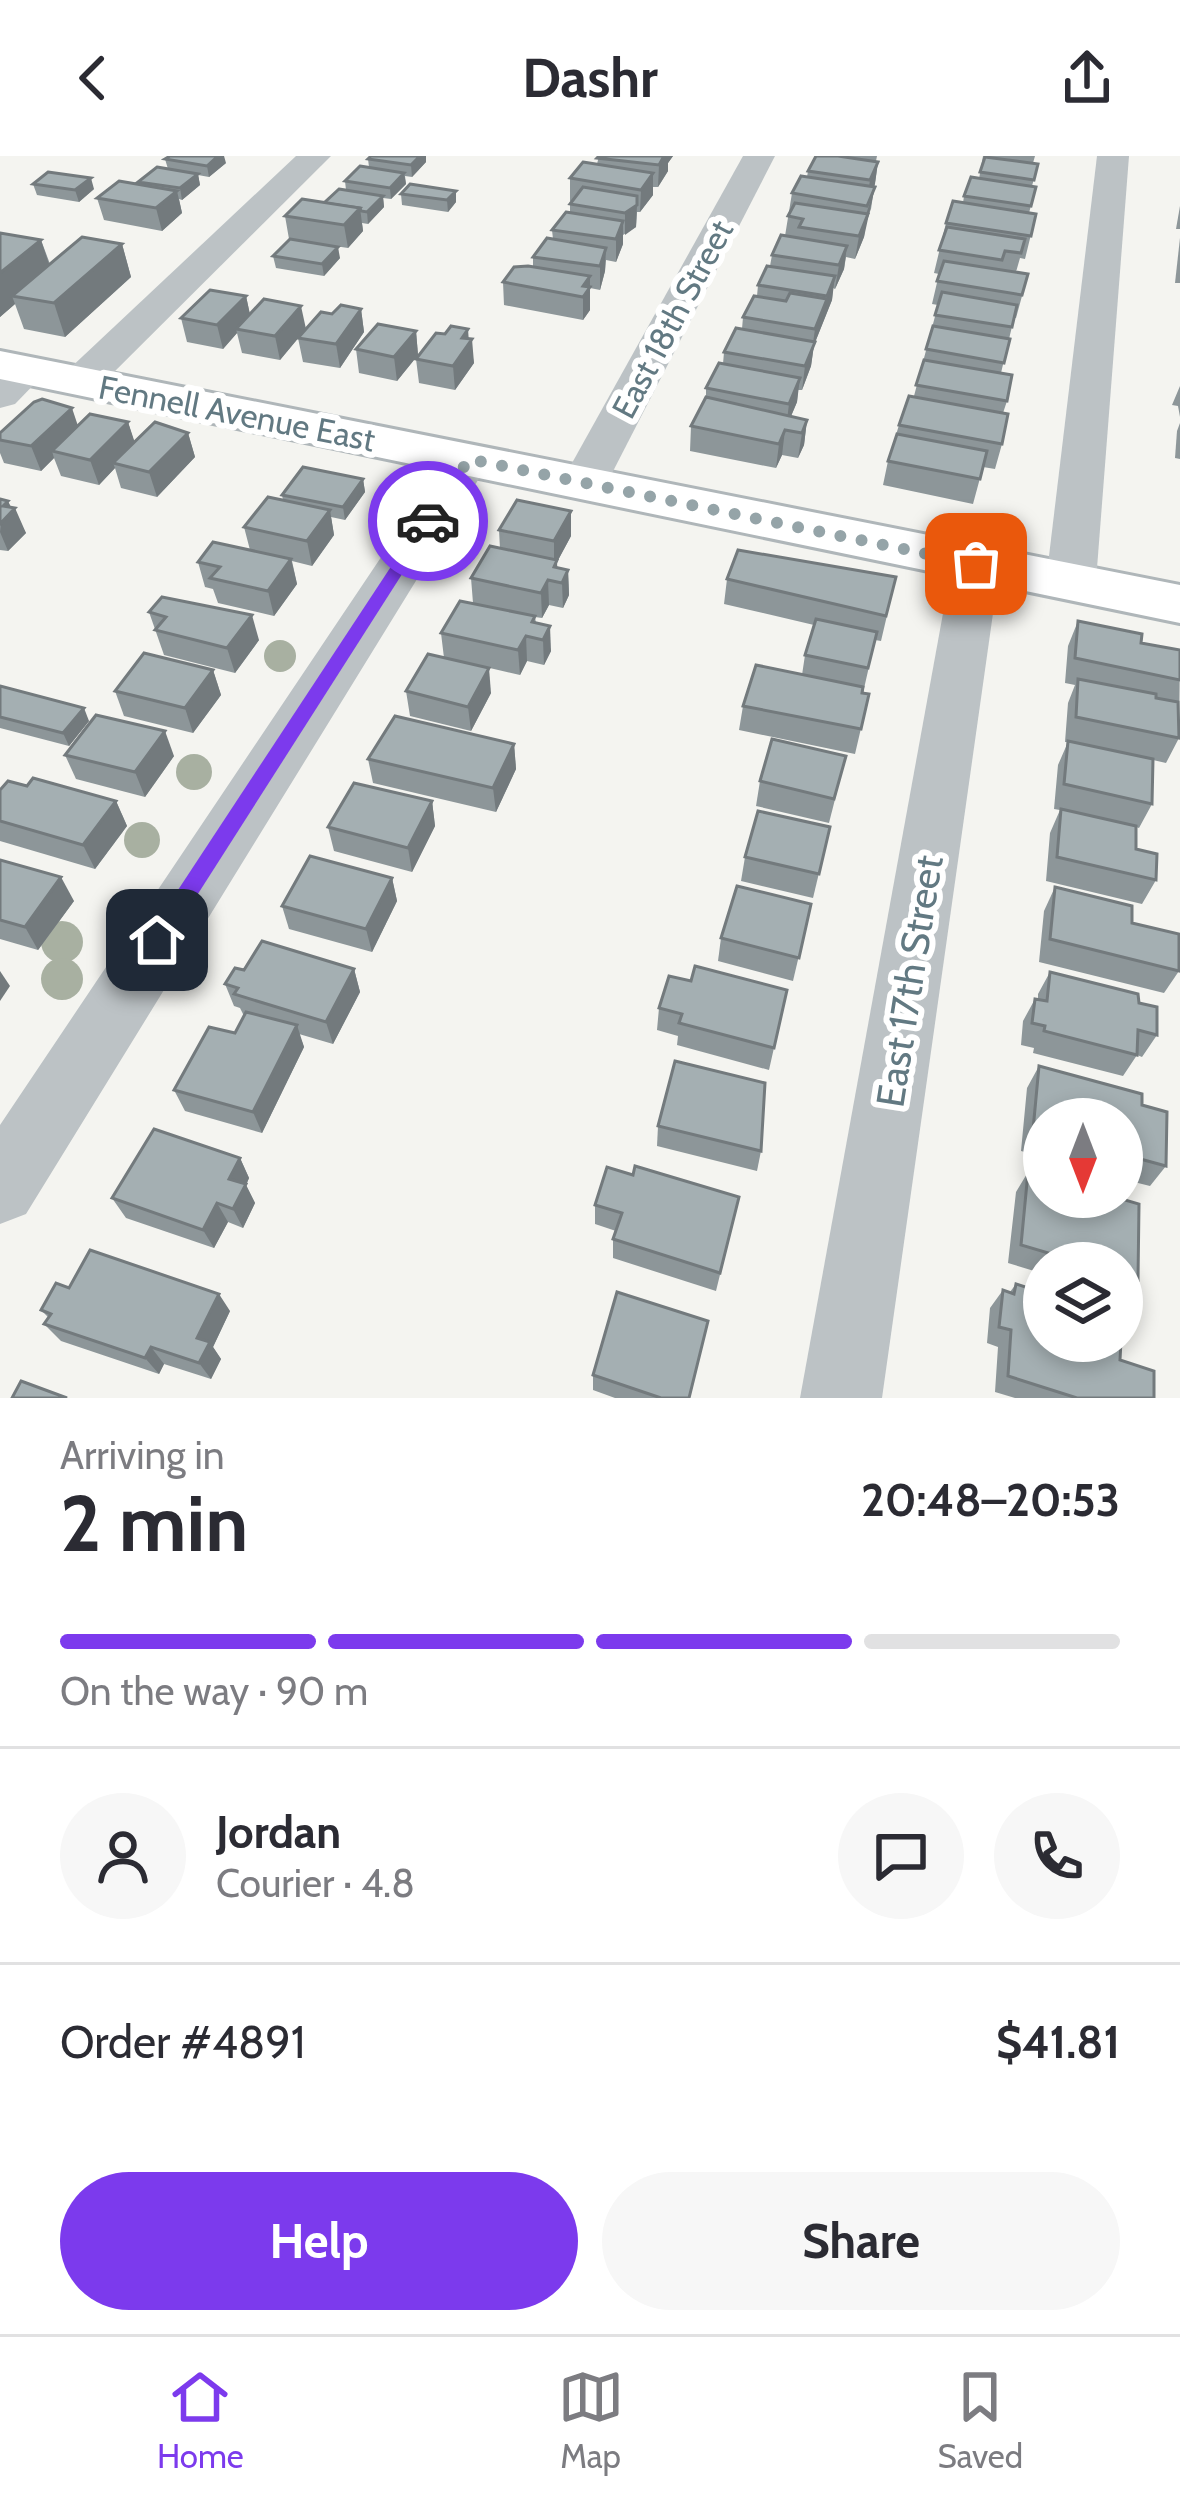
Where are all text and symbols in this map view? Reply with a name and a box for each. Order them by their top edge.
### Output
icon: back [60,45,126,111]
text: Dashr [522,45,658,111]
icon: share [1054,45,1120,111]
street label: East 18th Street [603,213,741,425]
street label: Fennell Avenue East [96,367,378,459]
courier [368,461,488,581]
icon: car [395,488,461,554]
pin [925,513,1027,615]
icon: bag [943,531,1009,597]
street label: East 17th Street [865,852,953,1110]
pin [106,889,208,991]
icon: home [124,907,190,973]
north arrow [1023,1098,1143,1218]
map controls [1023,1098,1143,1362]
button: layers [1023,1242,1143,1362]
text: Arriving in [60,1431,224,1479]
text: 20:48–20:53 [861,1473,1120,1527]
text: 2 min [60,1476,248,1571]
text: On the way · 90 m [60,1667,368,1715]
button: person [60,1793,186,1919]
button: chat [838,1793,964,1919]
button: phone [994,1793,1120,1919]
text: Jordan [216,1805,341,1859]
text: Courier · 4.8 [216,1859,415,1907]
text: Order #4891 [60,2015,306,2069]
text: $41.81 [996,2015,1120,2069]
button: Help [60,2172,578,2310]
button: Share [602,2172,1120,2310]
tab: Home [157,2364,244,2476]
tab: Map [558,2364,624,2476]
tab: Saved [937,2364,1023,2476]

